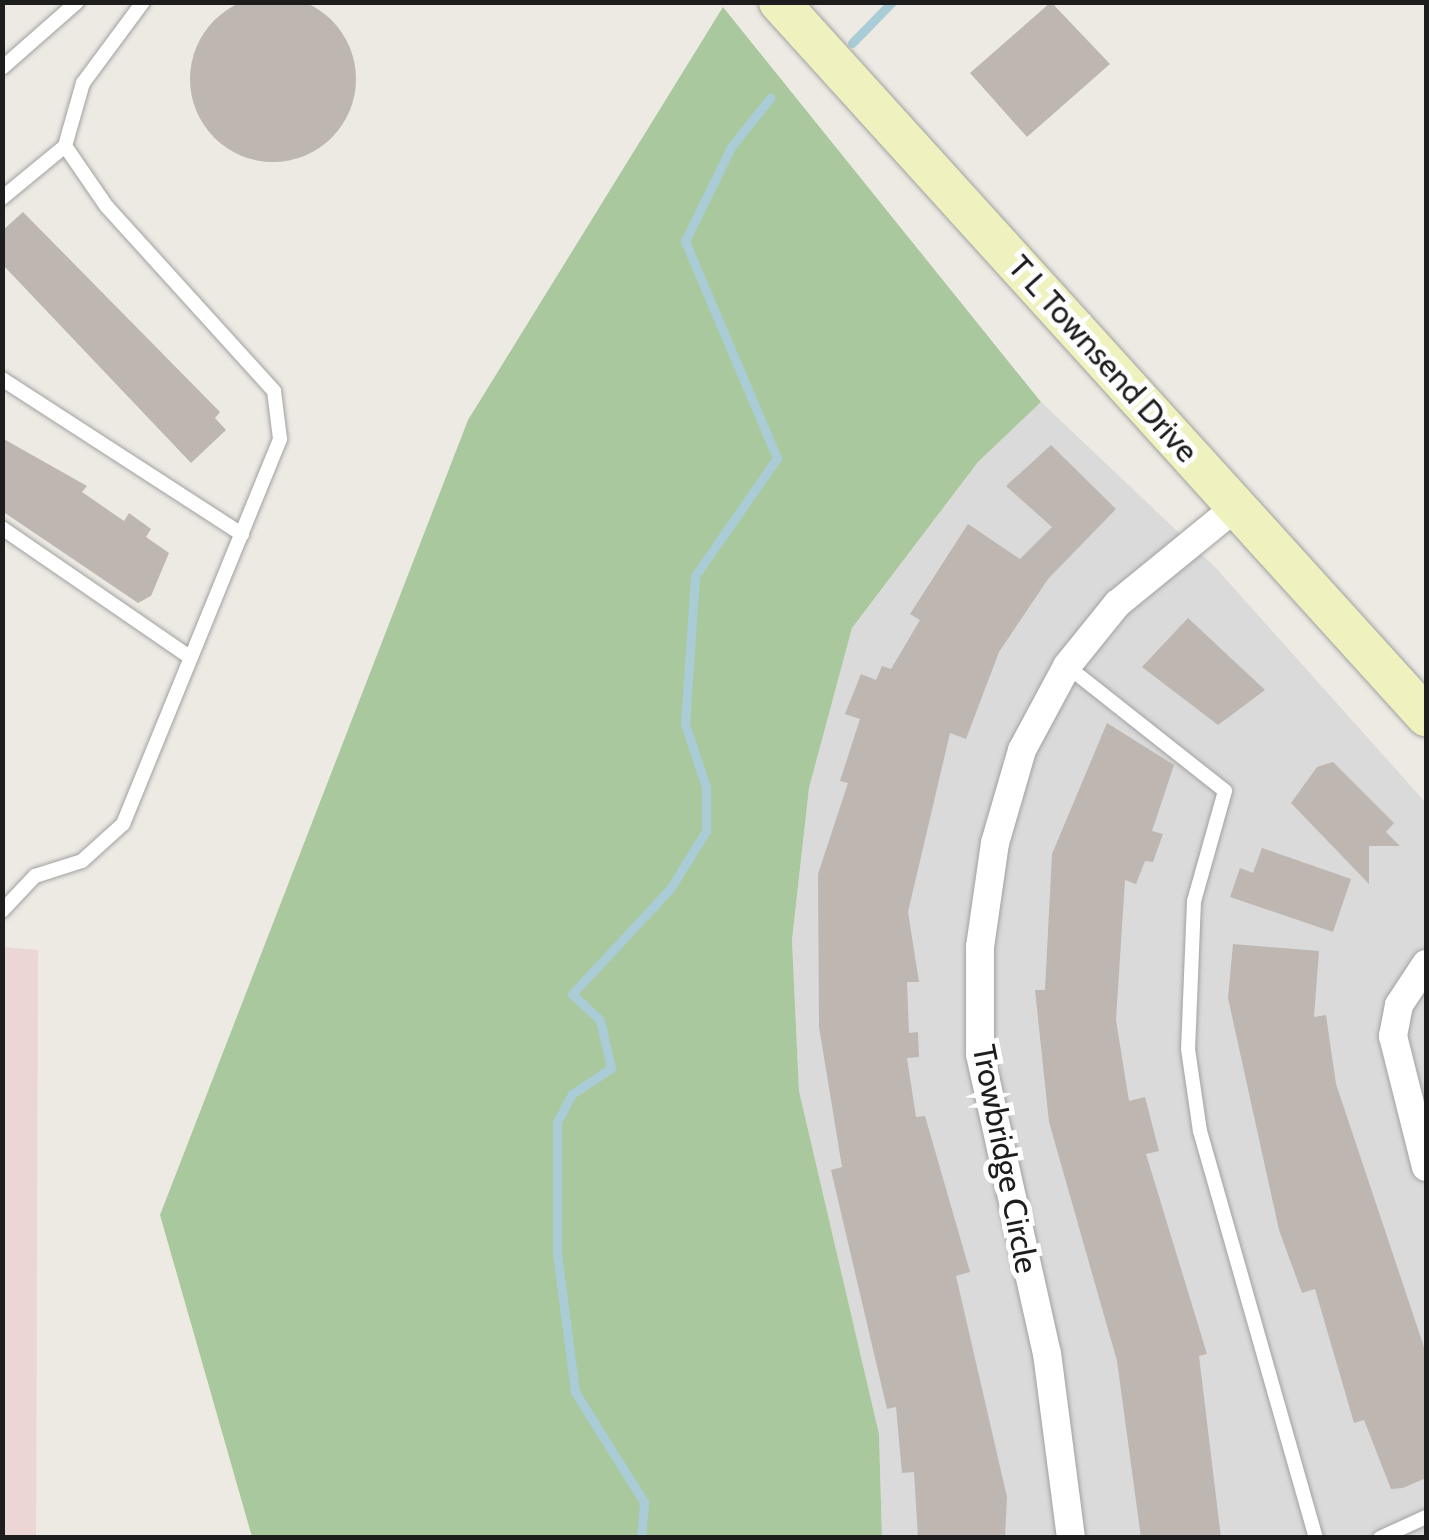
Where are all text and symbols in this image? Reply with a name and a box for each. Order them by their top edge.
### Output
street label: T L Townsend Drive [1000,248,1206,470]
street label: Trowbridge Circle [964,1041,1046,1277]

